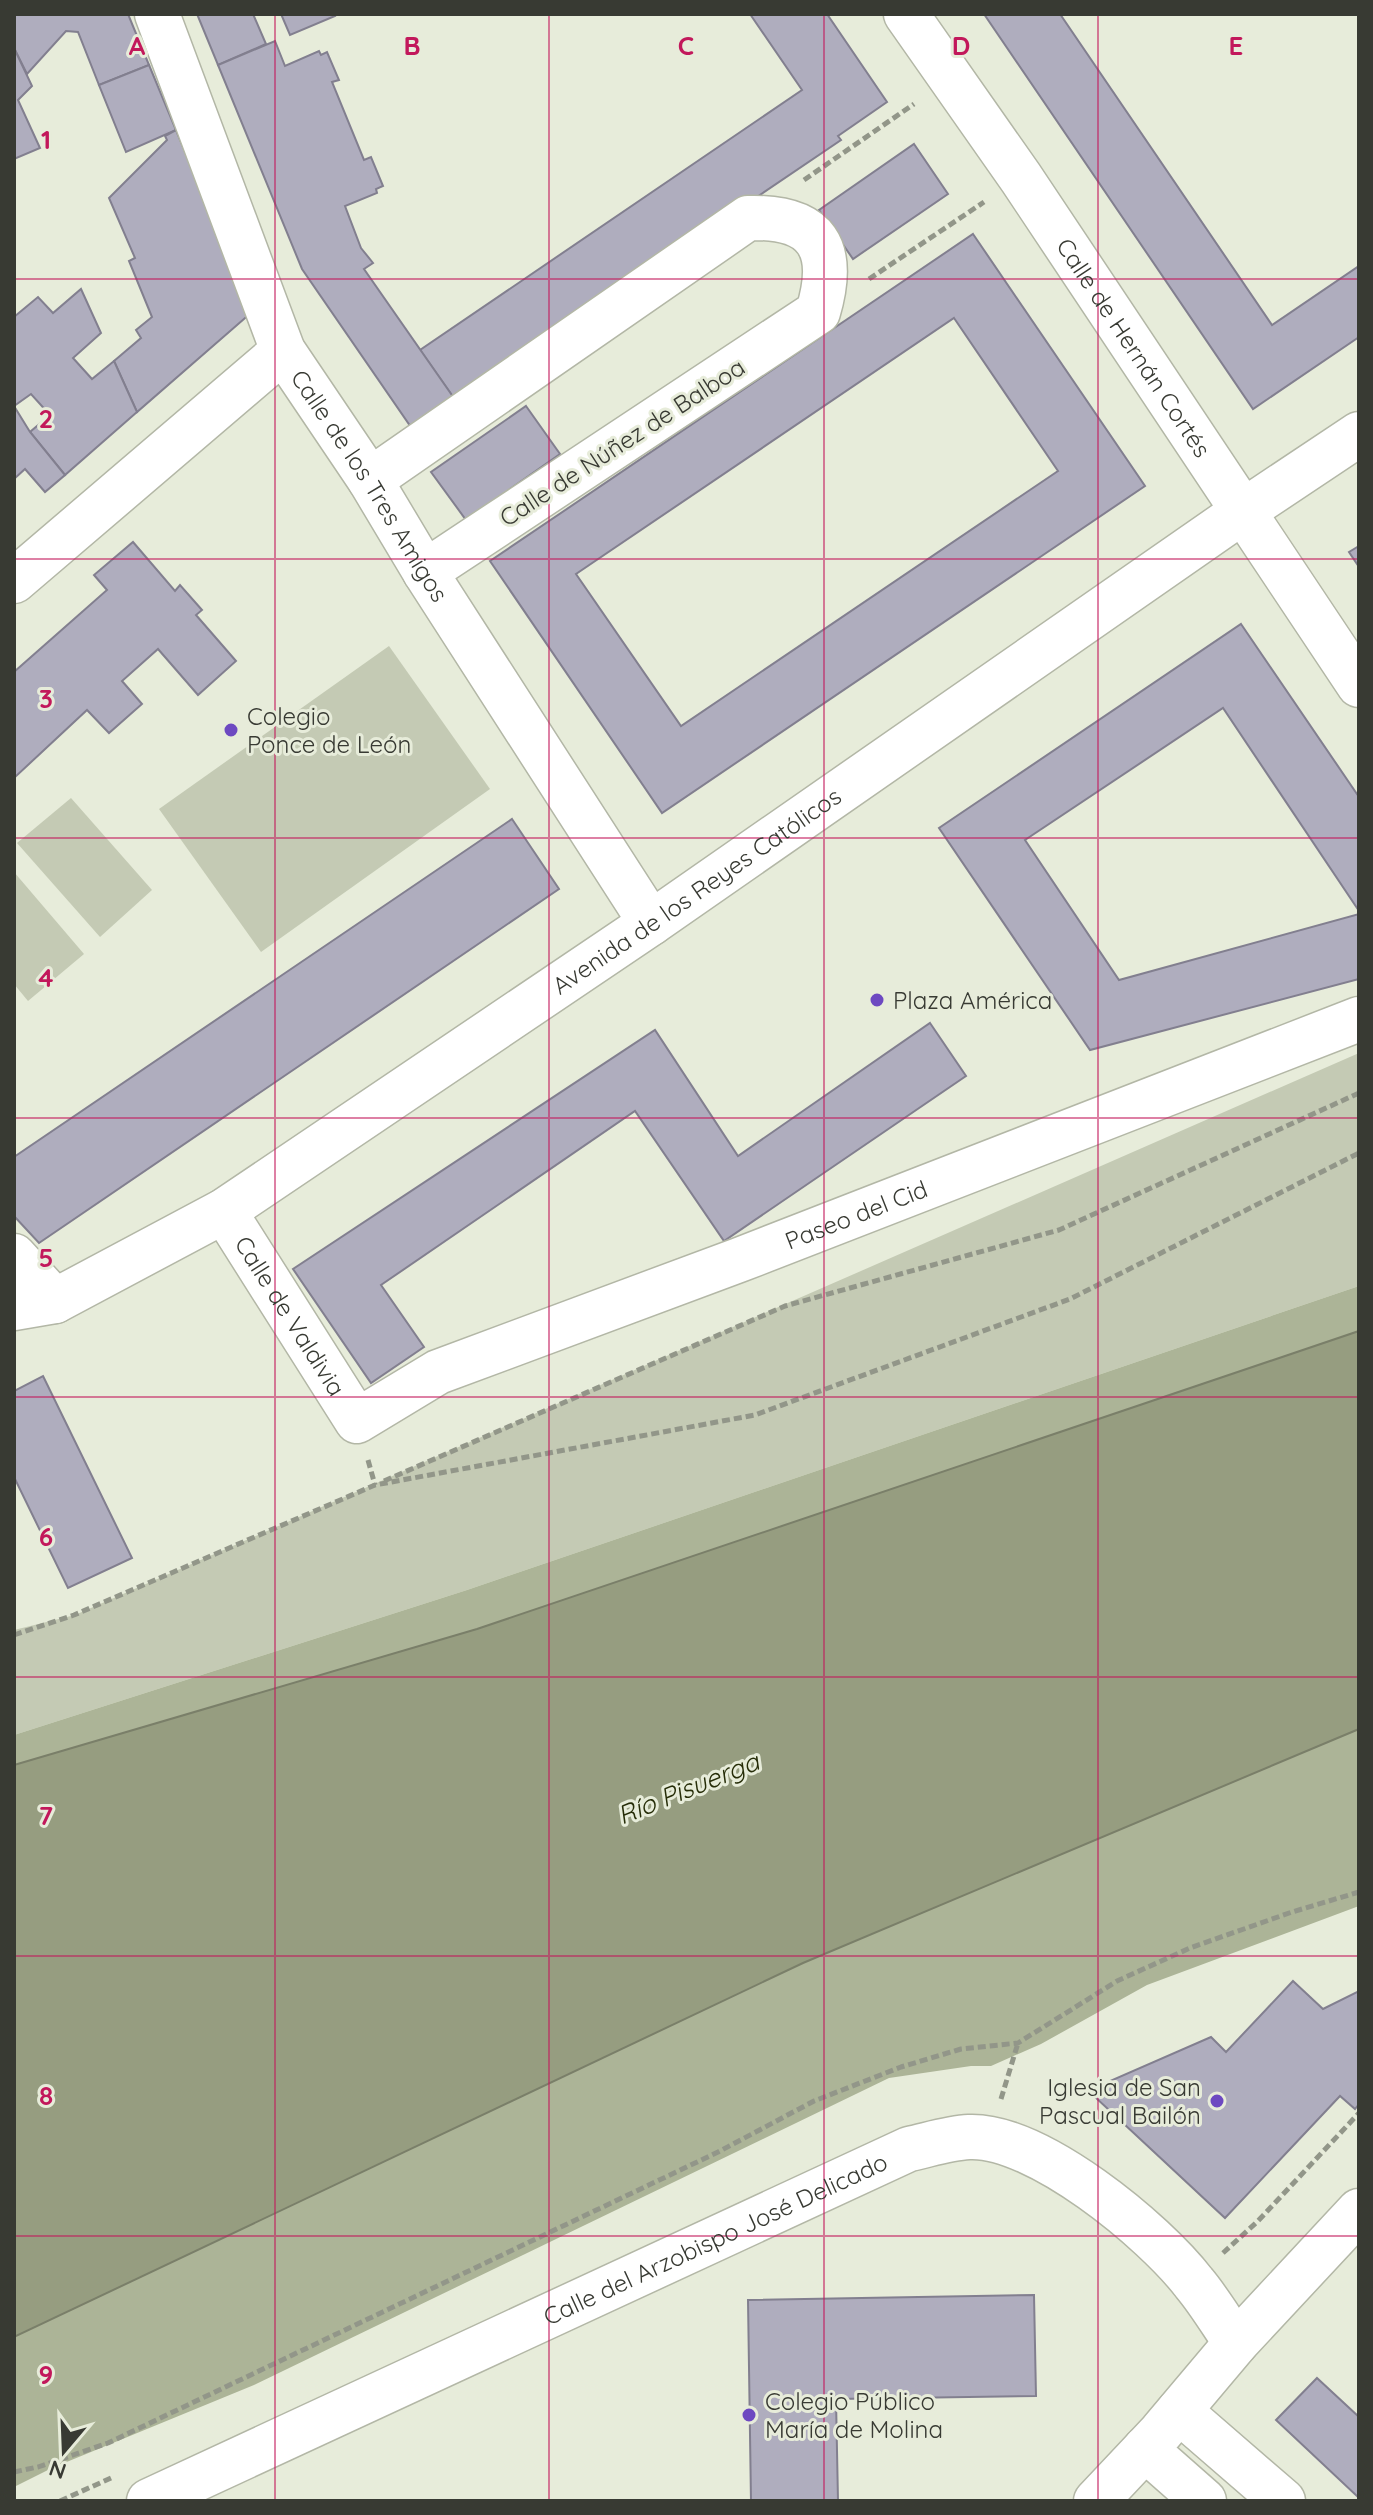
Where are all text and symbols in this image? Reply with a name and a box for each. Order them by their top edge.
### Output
text: A [129,29,146,62]
text: B [403,29,421,62]
text: C [678,29,694,62]
text: D [952,29,970,62]
text: E [1229,29,1243,62]
text: 1 [41,123,51,156]
street label: Calle de Hernán Cortés [1050,232,1218,463]
street label: Calle de Núñez de Balboa [494,351,750,533]
street label: Calle de los Tres Amigos [285,364,455,607]
text: 2 [39,402,53,435]
text: 3 [39,682,53,715]
place label: Colegio Ponce de León [247,701,411,759]
marker: Colegio Ponce de León [222,721,240,739]
street label: Avenida de los Reyes Católicos [546,781,847,1000]
text: 4 [38,961,54,994]
place label: Plaza América [893,985,1052,1015]
marker: Plaza América [868,991,886,1009]
street label: Paseo del Cid [781,1173,931,1256]
street label: Calle de Valdivia [229,1230,352,1401]
text: 5 [39,1241,53,1274]
text: 6 [39,1520,53,1553]
water label: Río Pisuerga [612,1744,765,1831]
text: 7 [39,1799,53,1832]
place label: Iglesia de San Pascual Bailón [1039,2072,1201,2130]
text: 8 [39,2079,53,2112]
marker: Iglesia de San Pascual Bailón [1208,2092,1226,2110]
street label: Calle del Arzobispo José Delicado [538,2146,892,2331]
text: 9 [39,2358,53,2391]
place label: Colegio Público María de Molina [765,2386,943,2444]
marker: Colegio Público María de Molina [740,2406,758,2424]
north arrow [24,2411,104,2491]
text: N [45,2454,70,2486]

